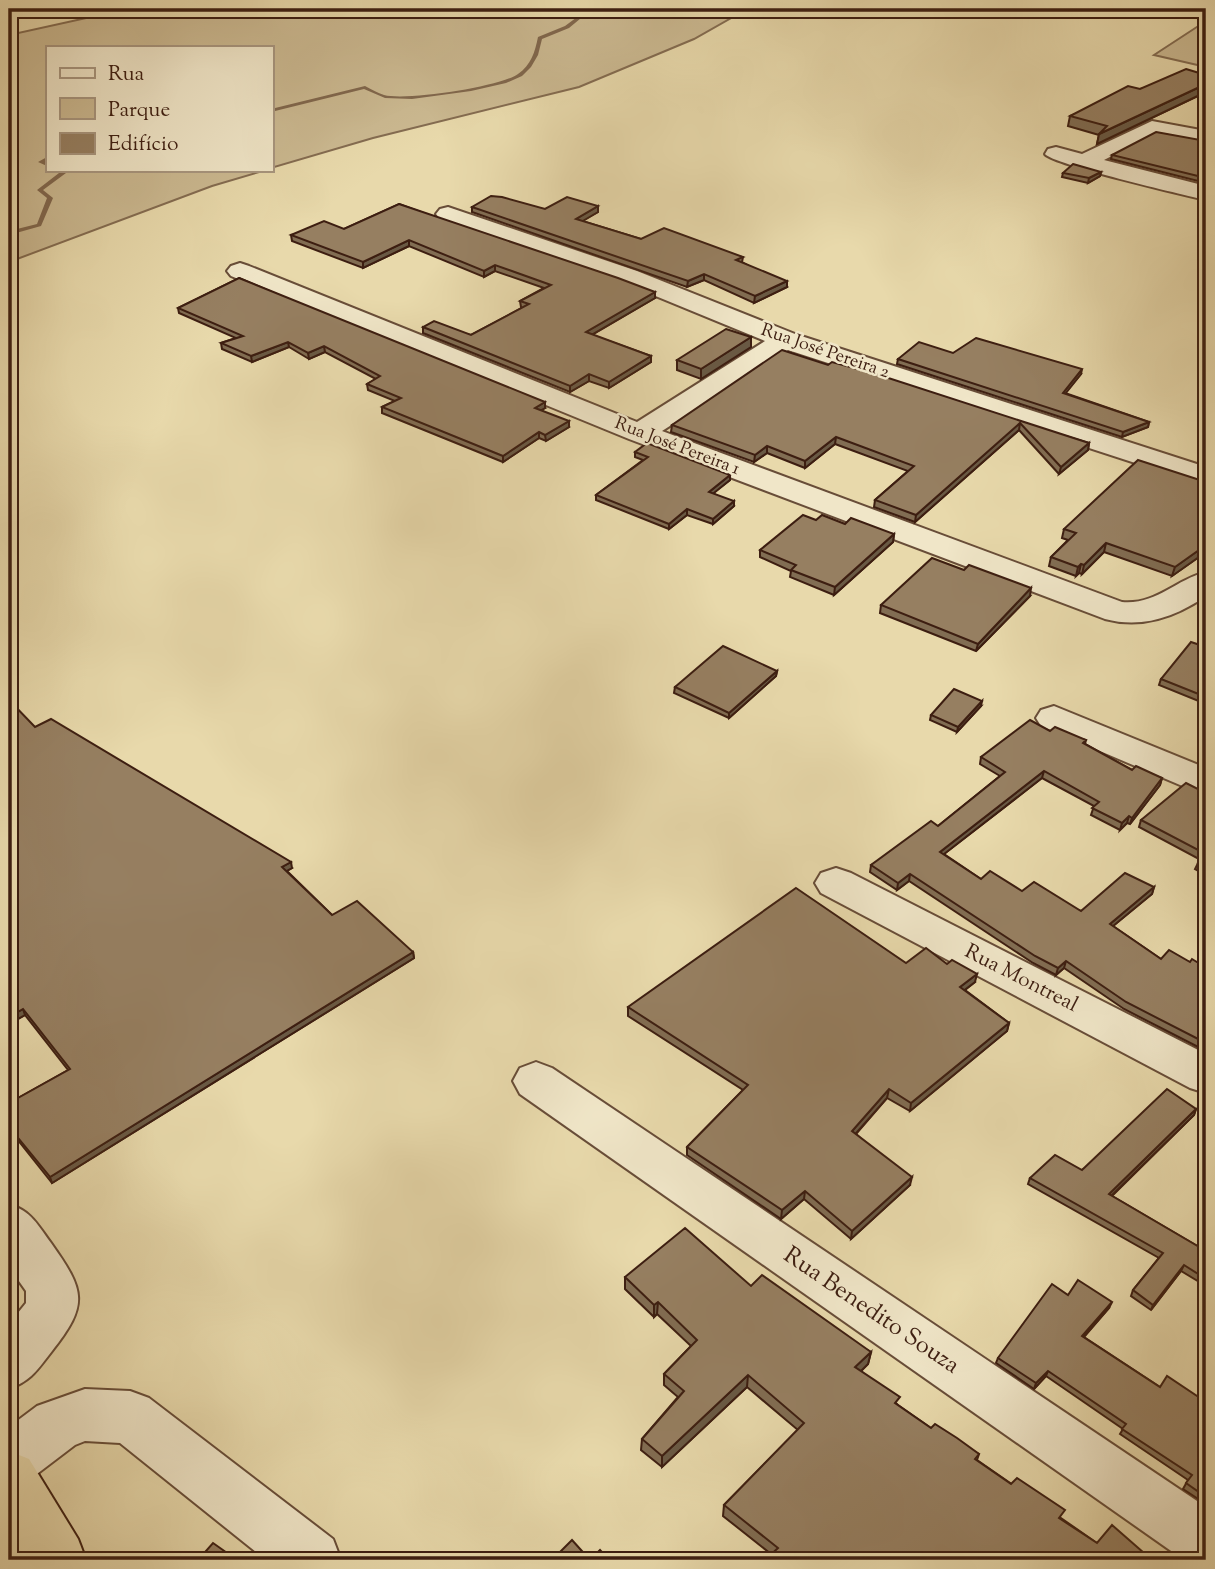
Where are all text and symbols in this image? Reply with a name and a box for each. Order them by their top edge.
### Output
legend [46,46,273,172]
text: Rua [108,60,145,90]
text: Parque [108,96,170,126]
text: Edifício [108,130,178,160]
street label: Rua José Pereira 2 [757,318,893,386]
street label: Rua José Pereira 1 [611,411,743,483]
street label: Rua Montreal [959,938,1083,1021]
street label: Rua Benedito Souza [776,1239,966,1383]

